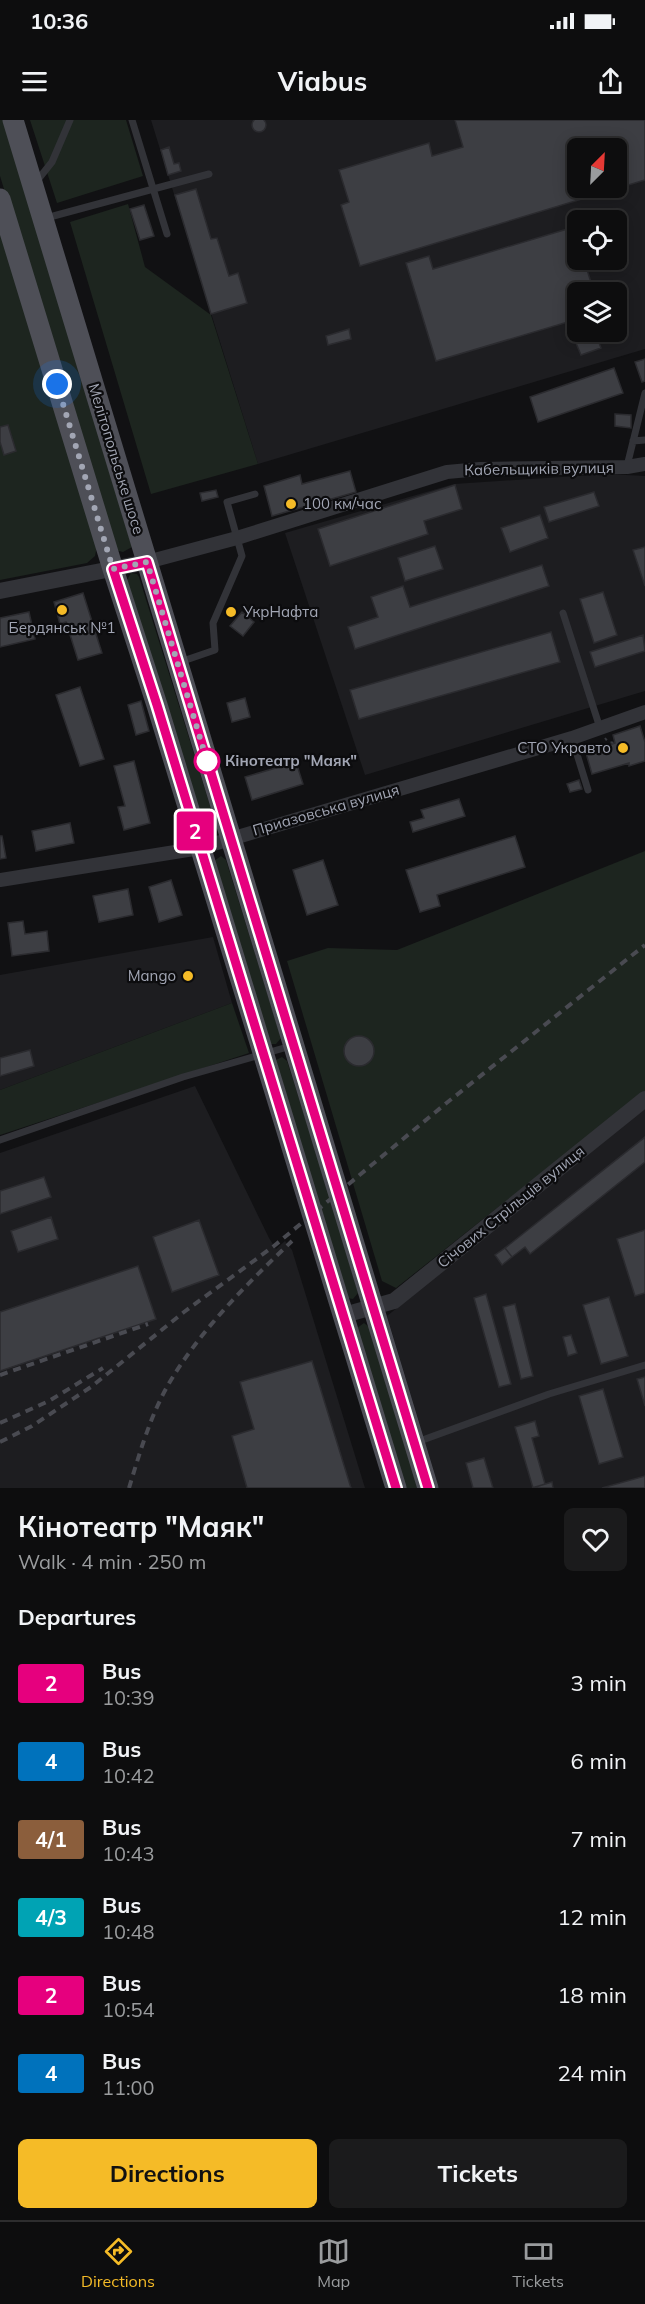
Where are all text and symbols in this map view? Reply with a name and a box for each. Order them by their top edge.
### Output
text: 10:36 [30,7,88,35]
text: Viabus [278,64,367,98]
icon: menu [18,65,51,98]
icon: share [594,65,627,98]
north arrow [567,138,627,198]
map controls [567,138,627,342]
button: locate [567,210,627,270]
button: layers [567,282,627,342]
your location [42,369,72,399]
street label: Мелітопольське шосе [84,381,148,537]
street label: Кабельщиків вулиця [464,458,614,479]
place label: 100 км/час [303,494,382,513]
marker: 100 км/час [284,497,298,511]
place label: УкрНафта [242,602,318,621]
marker: Бердянськ №1 [55,603,69,617]
marker: УкрНафта [224,605,238,619]
place label: Бердянськ №1 [8,618,116,637]
place label: СТО Укравто [517,738,611,757]
marker: СТО Укравто [616,741,630,755]
marker: Кінотеатр "Маяк" [194,748,220,774]
place label: Кінотеатр "Маяк" [225,751,357,770]
street label: Приазовська вулиця [250,780,401,840]
line badge: 2 [176,812,214,850]
text: 2 [189,818,201,844]
place label: Mango [128,966,176,985]
marker: Mango [181,969,195,983]
street label: Січових Стрільців вулиця [433,1141,588,1272]
button: heart [564,1508,627,1571]
text: Кінотеатр "Маяк" [18,1509,264,1544]
text: Walk · 4 min · 250 m [18,1549,206,1574]
text: Departures [18,1603,136,1631]
text: Bus [102,1657,141,1685]
text: 3 min [571,1669,627,1697]
text: 2 [45,1670,57,1696]
text: 10:39 [102,1685,155,1710]
text: Bus [102,1735,141,1763]
text: 6 min [571,1747,627,1775]
text: 4 [45,1748,57,1774]
text: 10:42 [102,1763,155,1788]
text: Bus [102,1813,141,1841]
text: 7 min [571,1825,627,1853]
text: 4/1 [35,1826,67,1852]
text: 10:43 [102,1841,155,1866]
text: Bus [102,1891,141,1919]
text: 12 min [557,1903,627,1931]
text: 4/3 [35,1904,67,1930]
text: 10:48 [102,1919,155,1944]
text: Bus [102,1969,141,1997]
text: 18 min [557,1981,627,2009]
text: 2 [45,1982,57,2008]
text: 10:54 [102,1997,155,2022]
text: Bus [102,2047,141,2075]
text: 24 min [557,2059,627,2087]
text: 4 [45,2060,57,2086]
text: 11:00 [102,2075,155,2100]
button: Directions [18,2139,317,2208]
button: Tickets [329,2139,627,2208]
tab: Directions [81,2235,155,2291]
tab: Map [317,2235,350,2291]
tab: Tickets [512,2235,564,2291]

